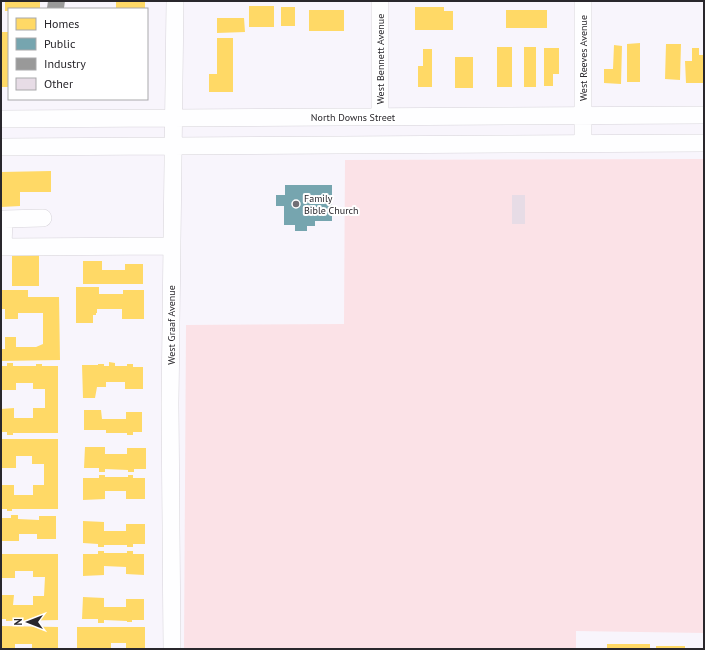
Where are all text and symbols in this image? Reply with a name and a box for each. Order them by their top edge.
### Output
legend [8,8,148,100]
street label: West Bennett Avenue [374,14,387,104]
street label: West Reeves Avenue [577,15,590,101]
text: Homes [44,16,79,31]
text: Public [44,36,76,51]
text: Industry [44,56,86,71]
text: Other [44,76,73,91]
street label: North Downs Street [311,111,396,124]
place label: Family Bible Church [304,192,359,217]
marker: Family Bible Church [291,199,301,209]
street label: West Graaf Avenue [165,285,178,365]
north arrow [8,602,48,642]
text: N [11,618,25,626]

